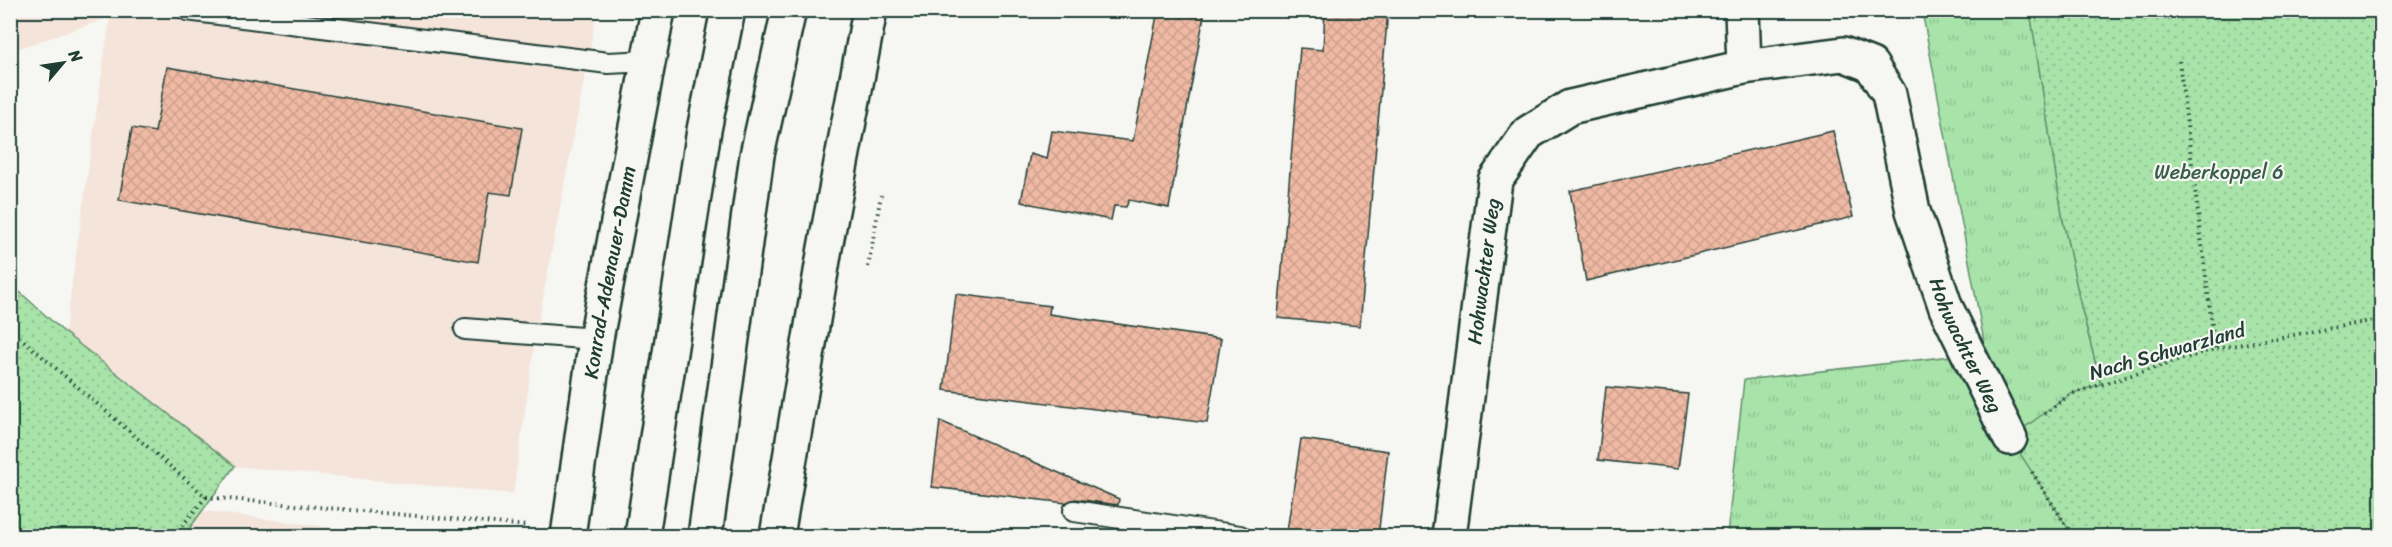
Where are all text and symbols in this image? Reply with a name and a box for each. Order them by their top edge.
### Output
north arrow [33,33,93,93]
text: N [60,43,91,69]
park label: Weberkoppel 6 [2154,155,2284,190]
street label: Konrad-Adenauer-Damm [574,163,646,381]
street label: Hohwachter Weg [1457,196,1511,346]
street label: Hohwachter Weg [1919,273,2012,420]
street label: Nach Schwarzland [2085,312,2251,391]

